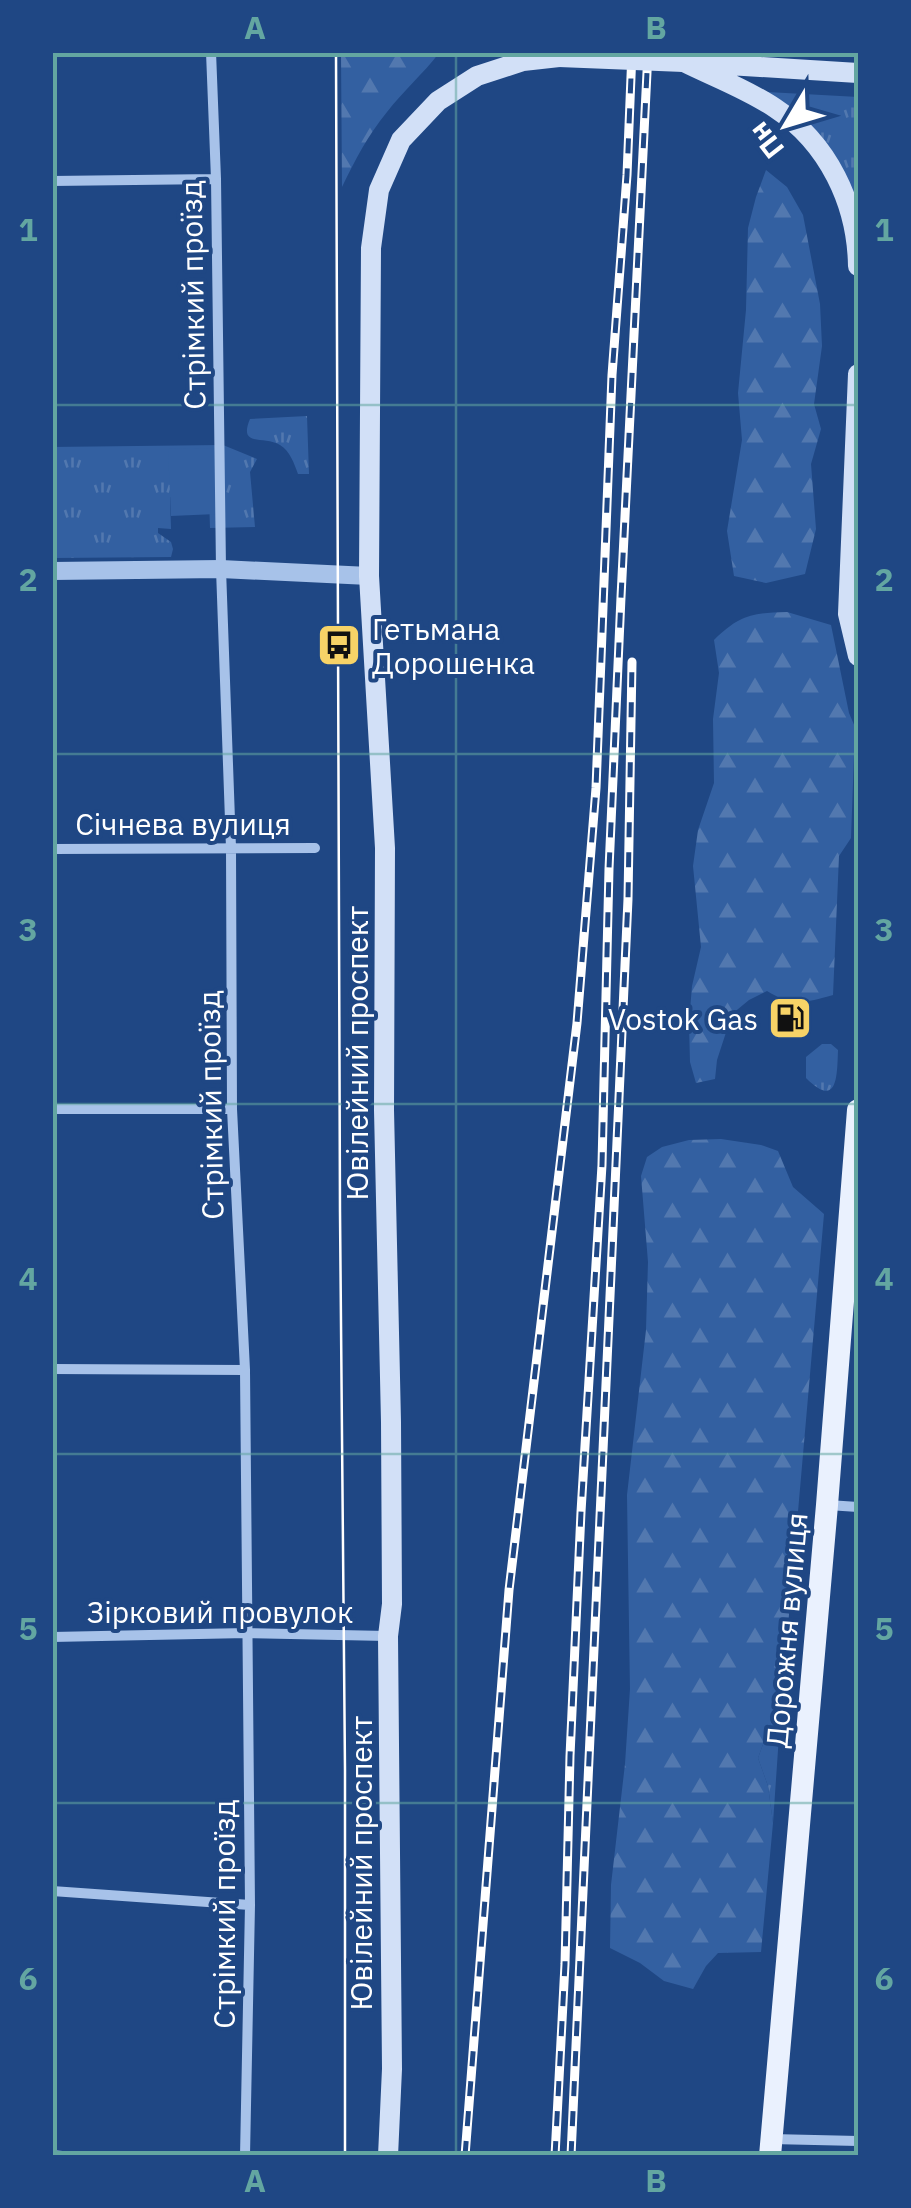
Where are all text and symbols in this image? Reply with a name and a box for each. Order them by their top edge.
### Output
text: A [244,6,266,48]
text: B [645,6,667,48]
north arrow [736,75,836,175]
text: Пн [740,115,792,167]
street label: Стрімкий проїзд [171,180,213,410]
text: 1 [18,208,38,250]
text: 1 [874,208,894,250]
text: 2 [18,558,38,600]
text: 2 [874,558,894,600]
place label: Гетьмана Дорошенка [372,609,535,682]
bus stop icon: Гетьмана Дорошенка [316,622,362,668]
street label: Січнева вулиця [75,804,291,843]
street label: Ювілейний проспект [337,906,376,1200]
text: 3 [18,908,38,950]
text: 3 [874,908,894,950]
street label: Стрімкий проїзд [189,990,231,1220]
fuel station icon: Vostok Gas [767,995,813,1041]
place label: Vostok Gas [608,999,758,1038]
text: 4 [18,1257,38,1299]
text: 4 [874,1257,894,1299]
street label: Дорожня вулиця [756,1511,816,1749]
street label: Зірковий провулок [86,1592,354,1631]
text: 5 [18,1607,38,1649]
text: 5 [874,1607,894,1649]
street label: Ювілейний проспект [341,1716,380,2010]
street label: Стрімкий проїзд [204,1799,243,2029]
text: 6 [18,1957,38,1999]
text: 6 [874,1957,894,1999]
text: A [244,2159,266,2201]
text: B [645,2159,667,2201]

